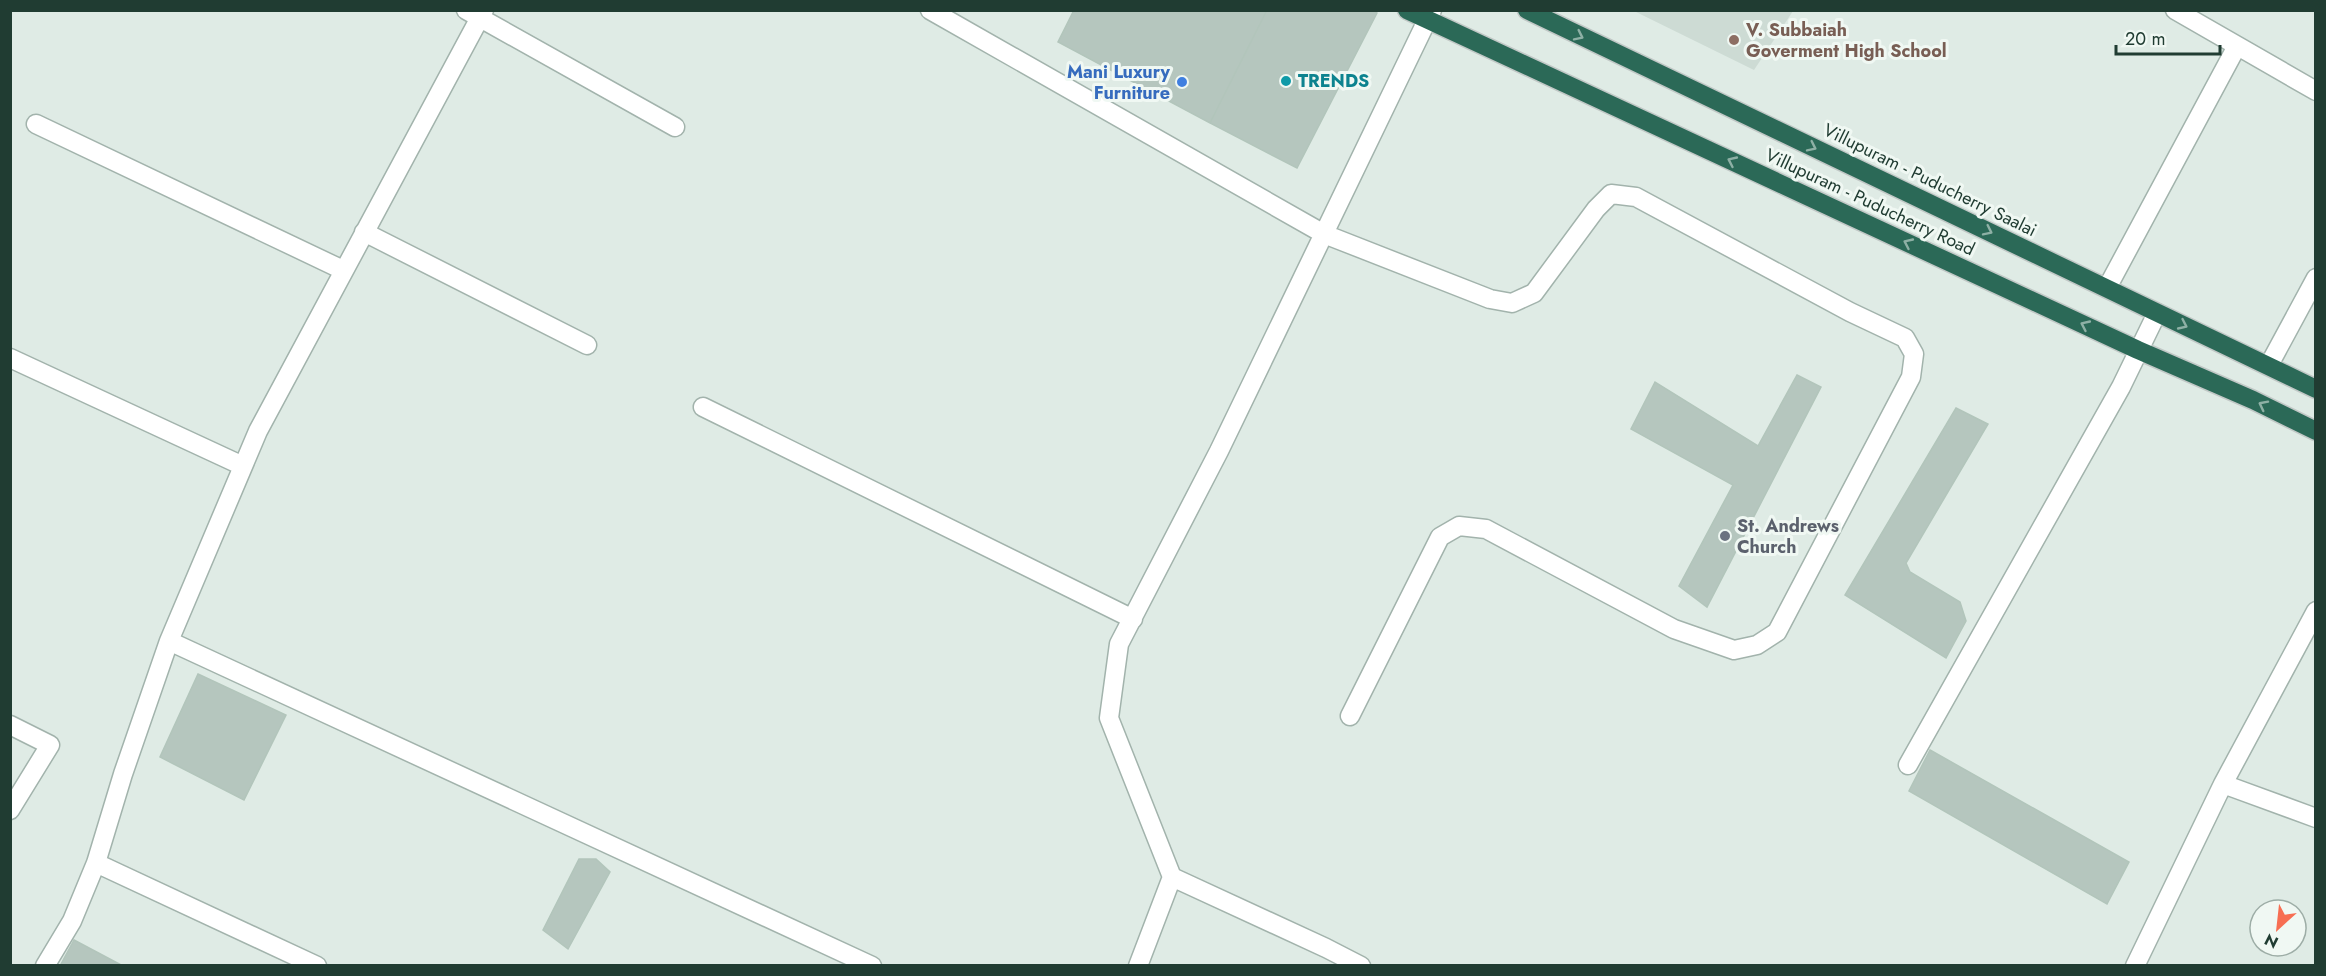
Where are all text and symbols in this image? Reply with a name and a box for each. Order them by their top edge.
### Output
place label: V. Subbaiah Goverment High School [1745,17,1947,64]
scale bar [2116,18,2220,56]
text: 20 m [2125,26,2165,52]
one-way arrow [1573,28,1584,40]
marker: V. Subbaiah Goverment High School [1727,33,1741,47]
place label: Mani Luxury Furniture [1067,59,1171,106]
place label: TRENDS [1298,68,1369,94]
marker: TRENDS [1279,74,1293,88]
marker: Mani Luxury Furniture [1175,75,1189,89]
street label: Villupuram - Puducherry Saalai [1819,117,2041,243]
one-way arrow [1806,140,1817,152]
street label: Villupuram - Puducherry Road [1761,142,1979,262]
one-way arrow [1727,156,1738,168]
one-way arrow [1982,224,1993,236]
one-way arrow [1904,238,1915,250]
one-way arrow [2176,318,2187,330]
one-way arrow [2081,320,2092,332]
one-way arrow [2259,401,2270,412]
place label: St. Andrews Church [1737,513,1839,560]
marker: St. Andrews Church [1718,529,1732,543]
north arrow [2248,898,2308,958]
text: N [2261,928,2282,954]

